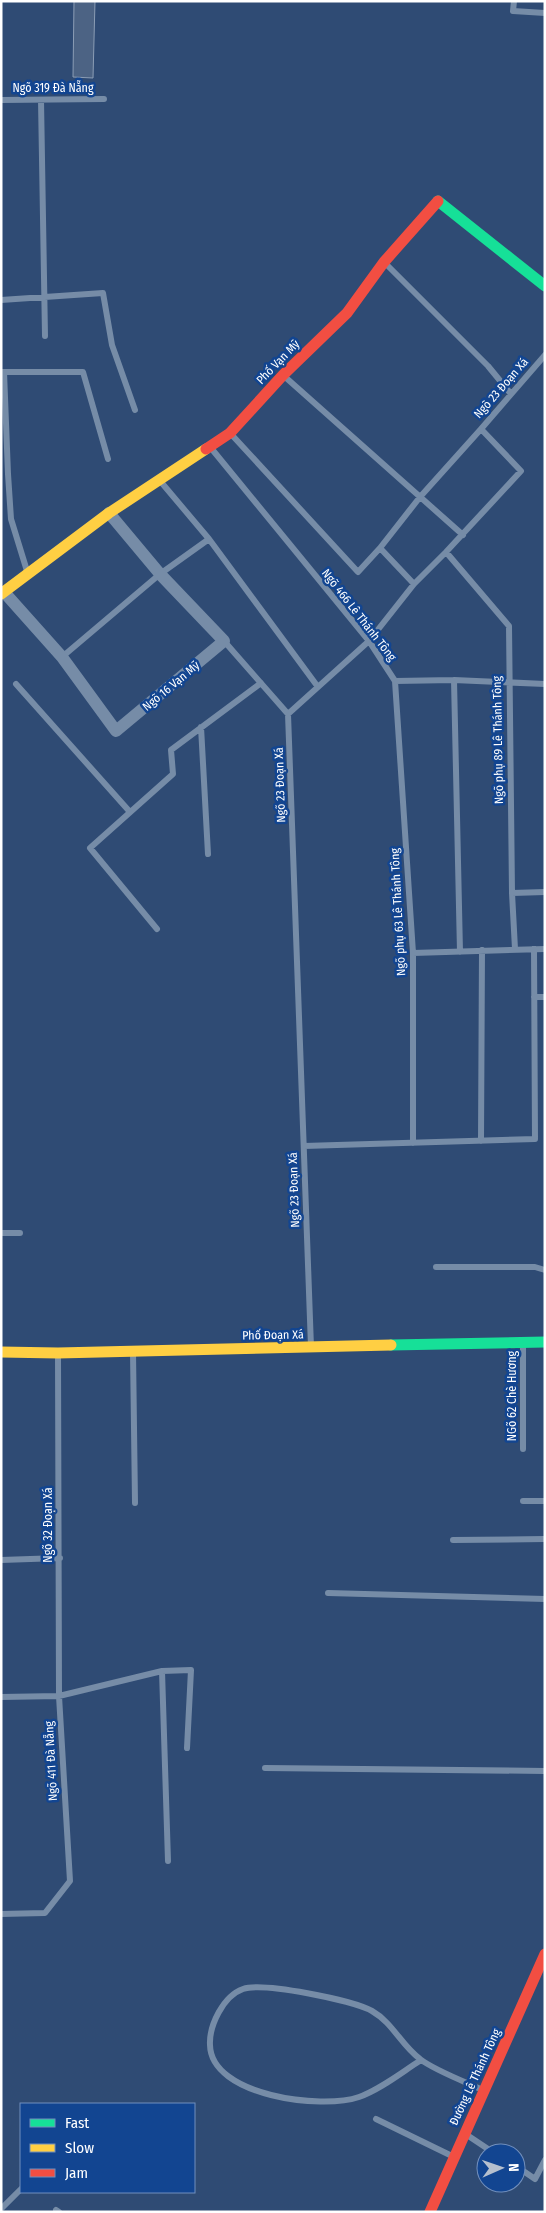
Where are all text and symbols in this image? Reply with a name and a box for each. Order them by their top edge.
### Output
street label: Ngõ 319 Đà Nẵng [12,80,94,95]
street label: Phố Vạn Mỹ [253,336,303,387]
street label: Ngõ 23 Đoạn Xá [471,355,531,421]
street label: Ngõ 466 Lê Thánh Tông [319,566,399,664]
street label: Ngõ 16 Vạn Mỹ [140,658,203,714]
street label: Ngõ phụ 89 Lê Thánh Tông [490,675,506,804]
street label: Ngõ 23 Đoạn Xá [272,747,288,823]
street label: Ngõ phụ 63 Lê Thánh Tông [388,847,408,976]
street label: Ngõ 23 Đoạn Xá [286,1152,302,1228]
street label: Phố Đoạn Xá [242,1326,304,1343]
street label: NGõ 62 Chè Hương [505,1350,519,1441]
street label: Ngõ 32 Đoạn Xá [41,1487,55,1563]
street label: Ngõ 411 Đà Nẵng [41,1720,60,1801]
street label: Đường Lê Thánh Tông [446,2026,504,2128]
legend [20,2103,195,2193]
text: Fast [65,2114,89,2132]
text: Slow [65,2139,94,2157]
north arrow [476,2143,526,2193]
text: N [505,2163,522,2172]
text: Jam [65,2164,88,2182]

